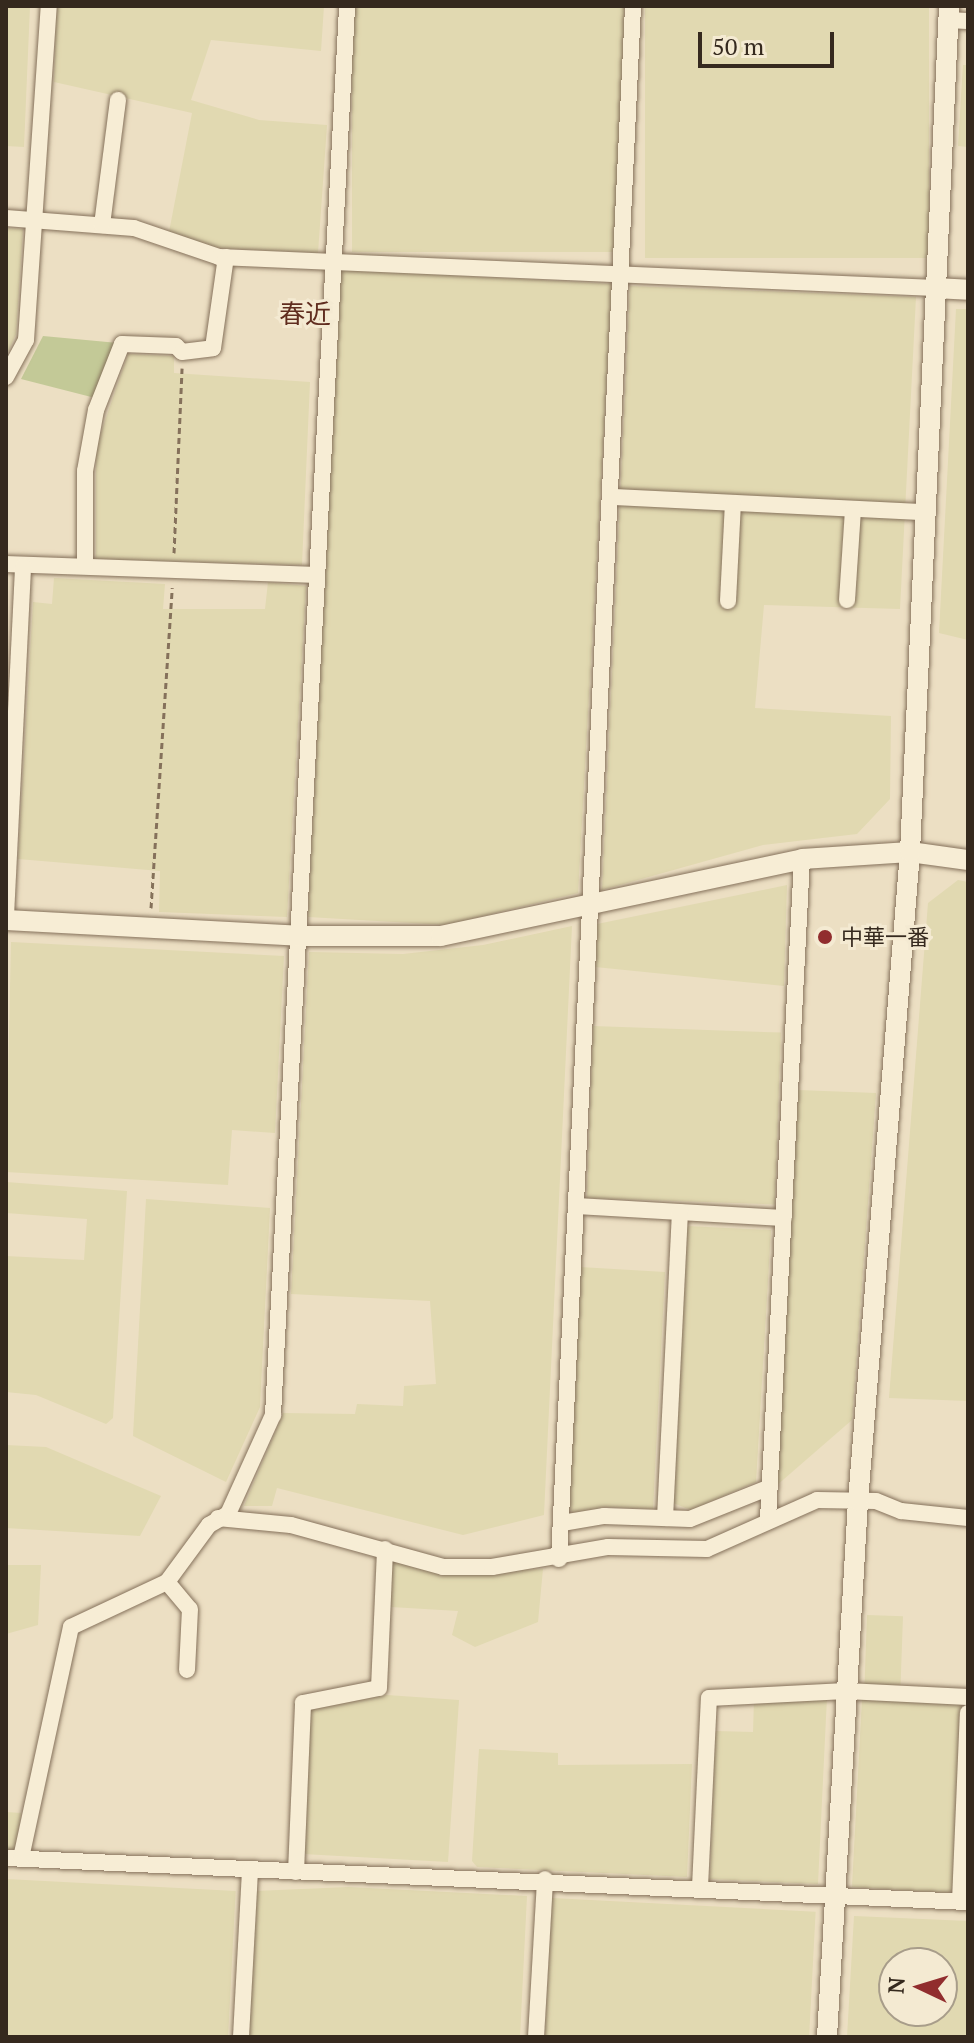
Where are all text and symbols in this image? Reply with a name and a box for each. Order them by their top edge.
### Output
scale bar [702,16,838,66]
text: 50 m [712,30,764,62]
district label: 春近 [279,298,331,330]
place label: 中華一番 [841,924,929,950]
marker: 中華一番 [816,928,834,946]
north arrow [878,1947,958,2027]
text: N [881,1976,911,1995]

